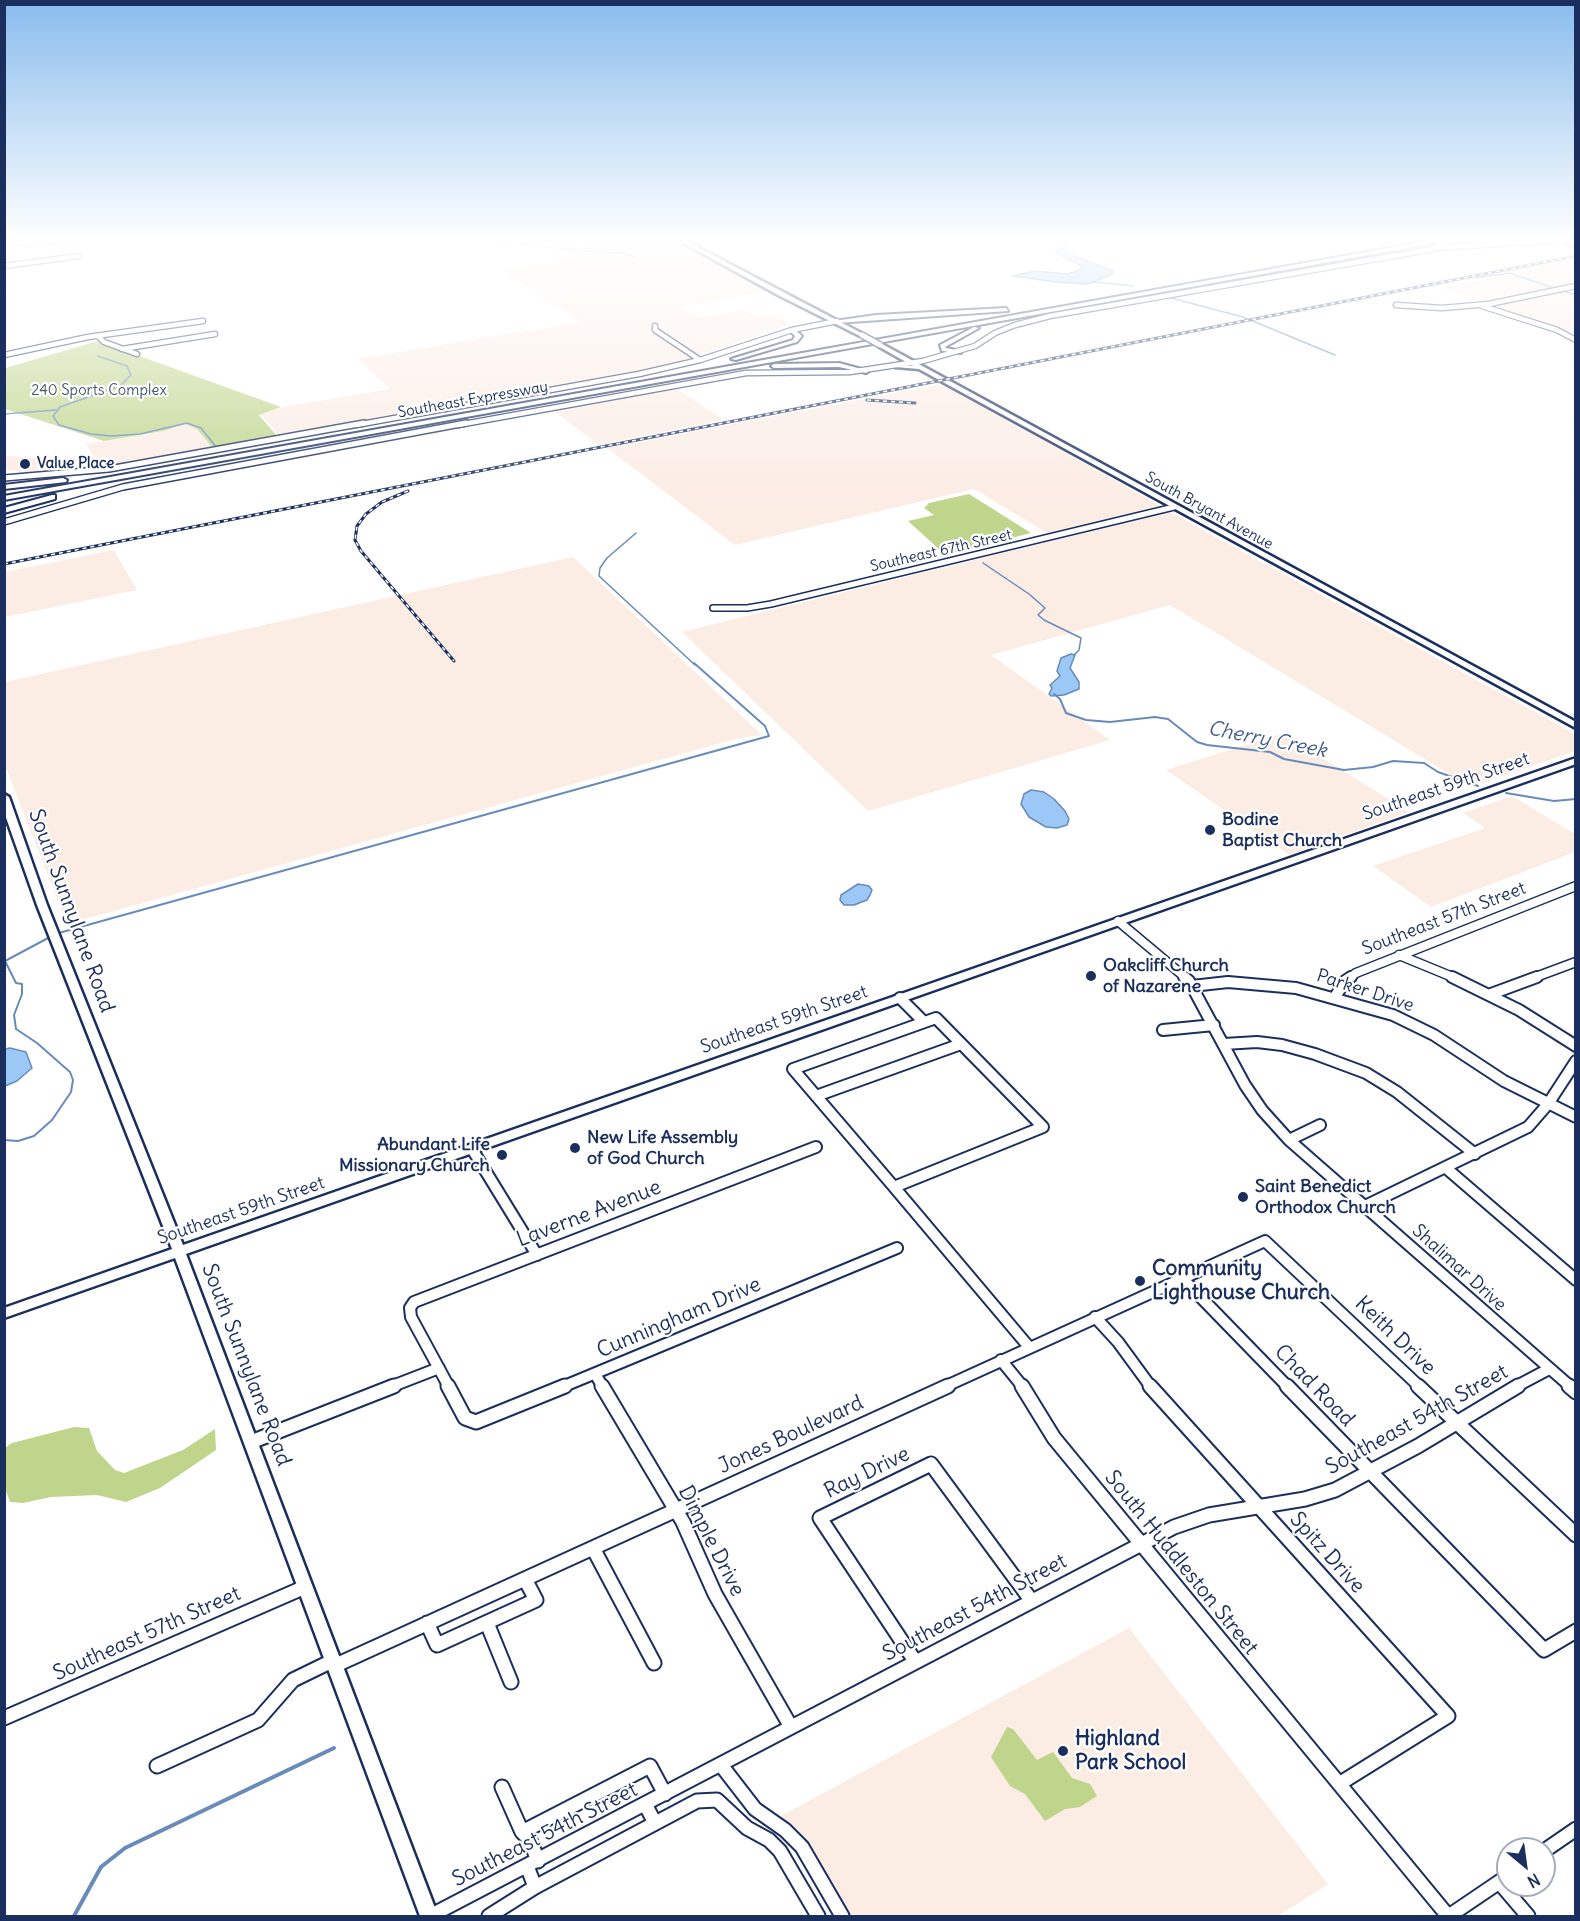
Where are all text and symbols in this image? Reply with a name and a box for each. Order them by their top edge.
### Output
street label: Southeast Expressway [396,378,550,422]
park label: 240 Sports Complex [31,382,167,400]
place label: Value Place [37,455,114,473]
marker: Value Place [18,457,32,471]
street label: South Bryant Avenue [1142,468,1276,554]
street label: Southeast 67th Street [868,526,1014,576]
water label: Cherry Creek [1206,717,1328,763]
street label: Southeast 59th Street [1360,748,1532,826]
street label: South Sunnylane Road [22,806,120,1016]
place label: Bodine Baptist Church [1222,809,1342,852]
marker: Bodine Baptist Church [1203,823,1217,837]
street label: Southeast 57th Street [1359,878,1529,960]
place label: Oakcliff Church of Nazarene [1103,955,1229,998]
street label: Parker Drive [1314,965,1416,1017]
marker: Oakcliff Church of Nazarene [1084,969,1098,983]
street label: Southeast 59th Street [698,981,870,1059]
place label: New Life Assembly of God Church [587,1127,738,1170]
place label: Abundant Life Missionary Church [339,1134,490,1176]
marker: New Life Assembly of God Church [568,1141,582,1155]
marker: Abundant Life Missionary Church [495,1148,509,1162]
street label: Southeast 59th Street [155,1172,327,1250]
street label: Laverne Avenue [513,1175,665,1253]
place label: Saint Benedict Orthodox Church [1255,1176,1396,1218]
marker: Saint Benedict Orthodox Church [1236,1190,1250,1204]
street label: Shalimar Drive [1408,1220,1510,1316]
place label: Community Lighthouse Church [1152,1256,1330,1306]
street label: South Sunnylane Road [196,1260,296,1470]
street label: Cunningham Drive [593,1272,765,1364]
marker: Community Lighthouse Church [1133,1274,1147,1288]
street label: Keith Drive [1349,1291,1441,1381]
street label: Chad Road [1269,1340,1359,1432]
street label: Southeast 54th Street [1322,1359,1512,1481]
street label: Jones Boulevard [715,1390,867,1480]
street label: Ray Drive [820,1442,914,1504]
street label: South Huddleston Street [1099,1466,1263,1660]
street label: Dimple Drive [672,1482,750,1600]
street label: Spitz Drive [1284,1507,1370,1599]
street label: Southeast 54th Street [879,1549,1071,1667]
street label: Southeast 57th Street [49,1581,245,1687]
place label: Highland Park School [1075,1726,1186,1776]
marker: Highland Park School [1056,1744,1070,1758]
street label: Southeast 54th Street [448,1777,642,1893]
north arrow [1496,1837,1556,1897]
text: N [1524,1870,1543,1892]

